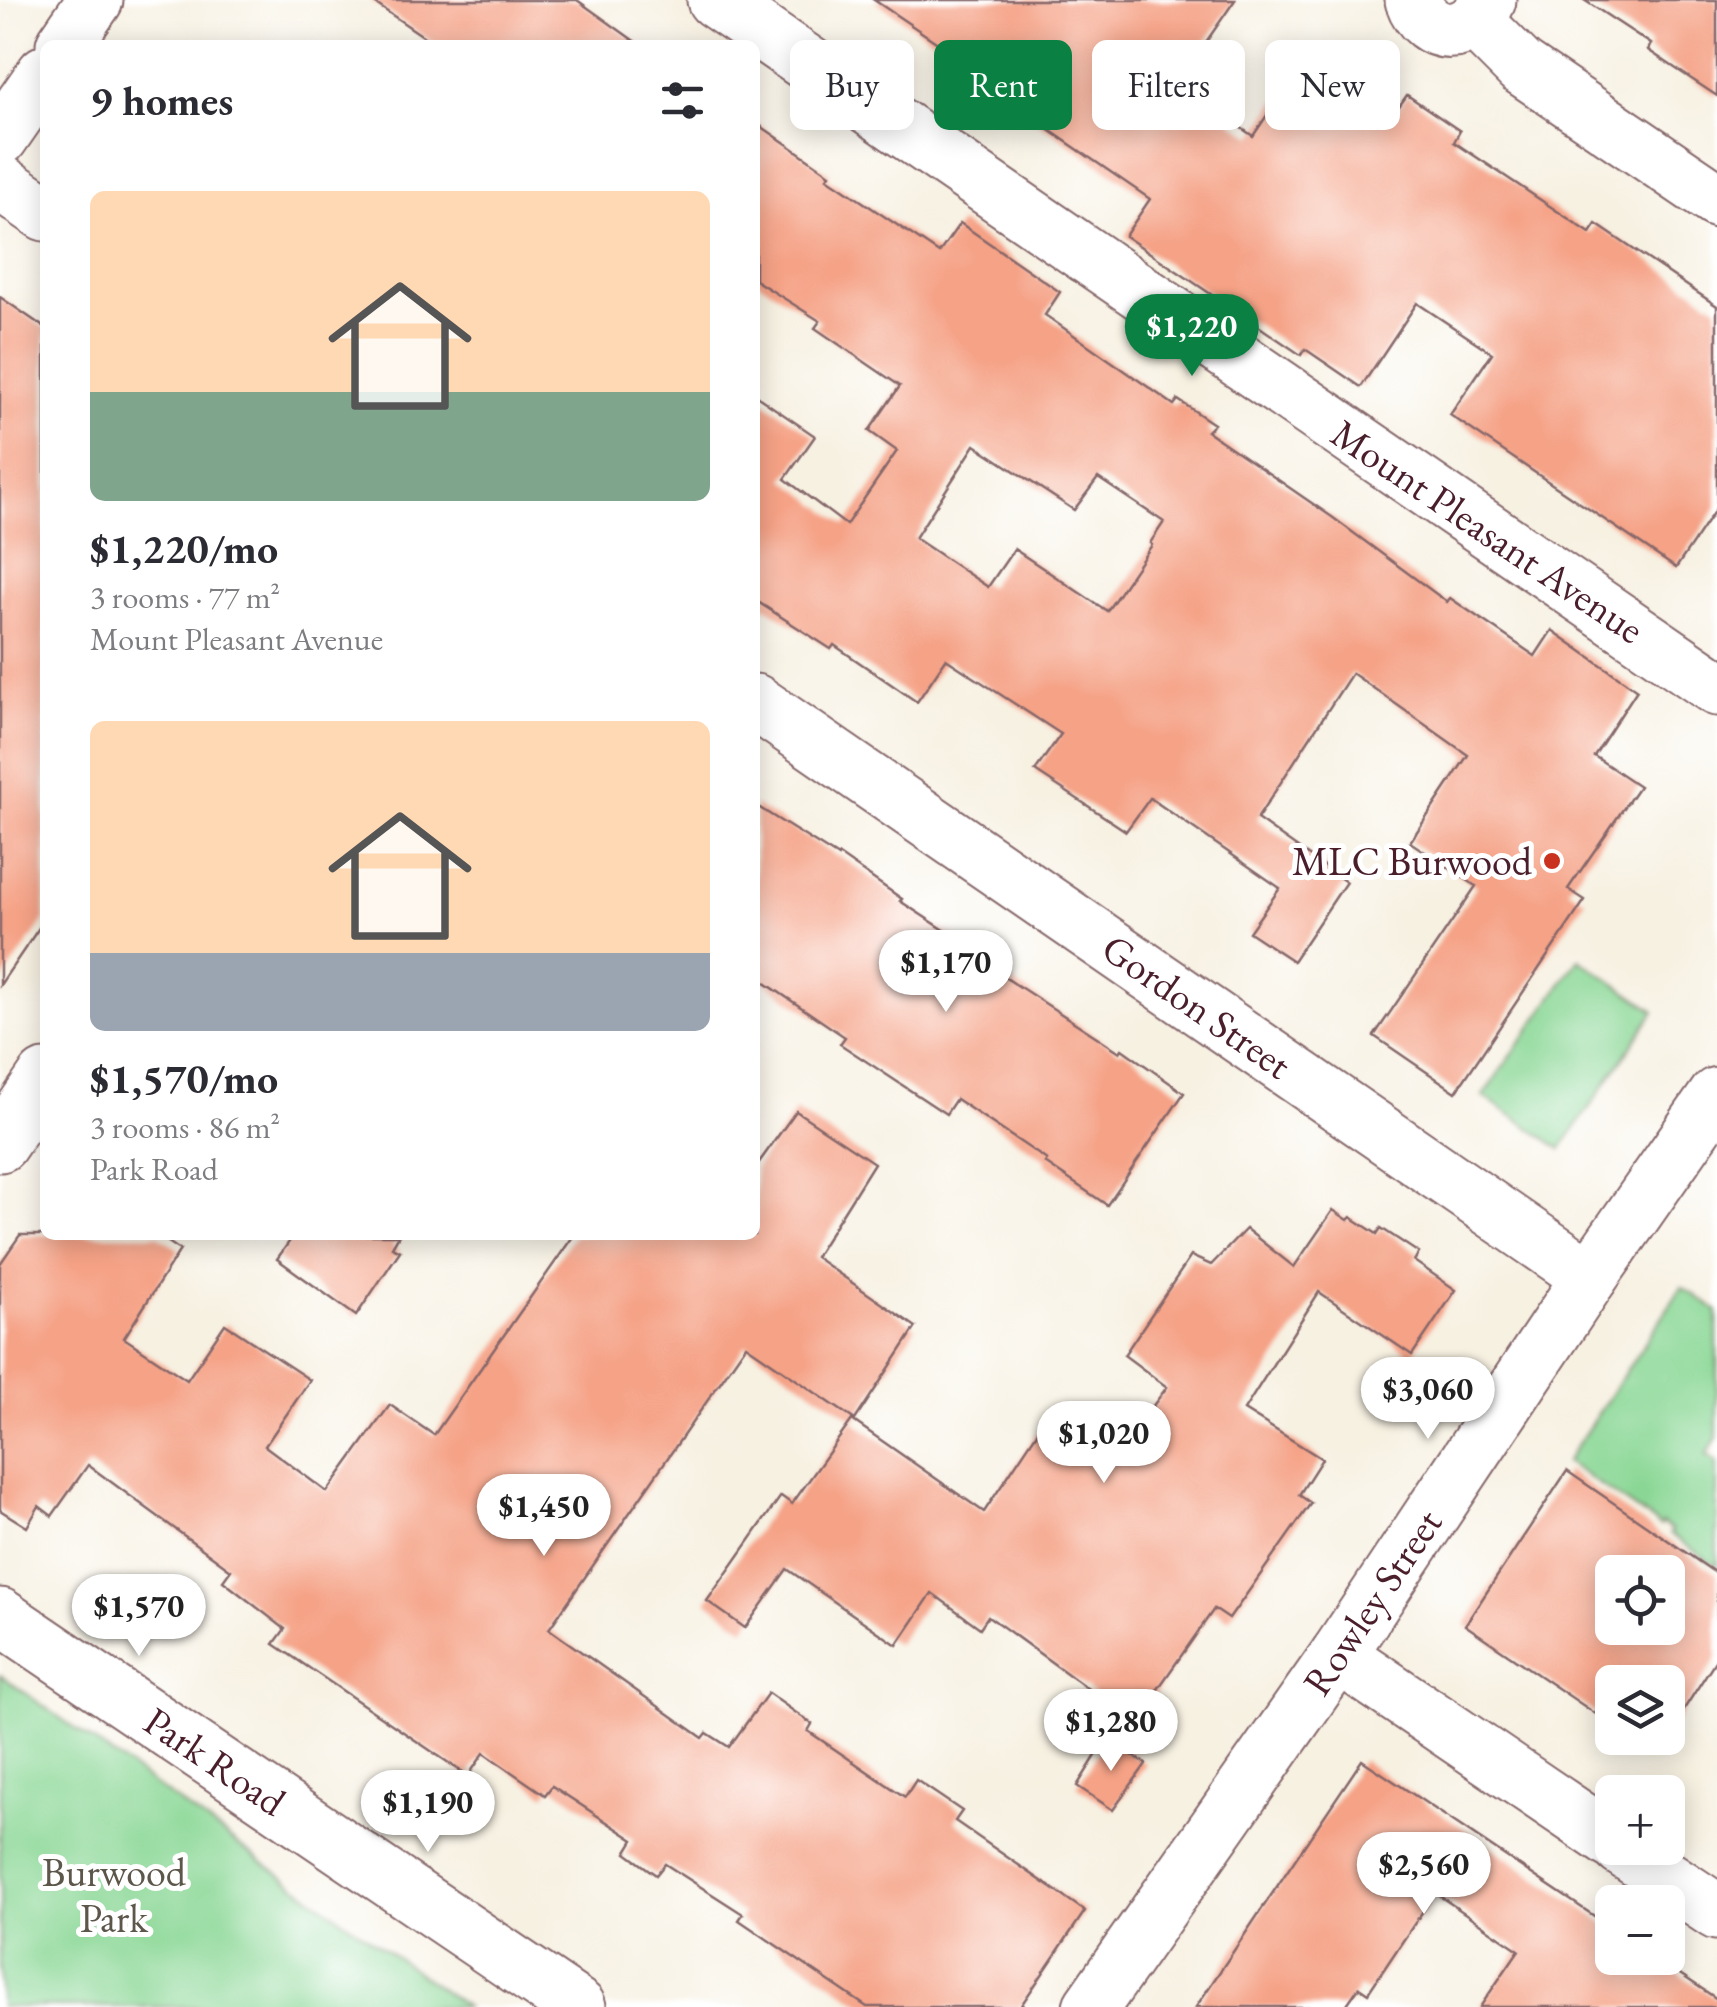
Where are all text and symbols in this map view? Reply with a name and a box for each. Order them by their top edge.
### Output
chip: Buy [790,40,914,130]
chip: Rent [934,40,1072,130]
chip: Filters [1092,40,1245,130]
chip: New [1265,40,1400,130]
text: 9 homes [90,73,233,128]
icon: filters [655,73,710,128]
icon: home [310,256,490,436]
pin: $1,220 [1111,294,1273,379]
text: $1,220 [1147,305,1237,347]
street label: Mount Pleasant Avenue [1322,407,1654,655]
text: $1,220/mo [90,521,278,576]
text: 3 rooms · 77 m² [90,576,280,618]
text: Mount Pleasant Avenue [90,618,383,660]
icon: home [310,786,490,966]
place label: MLC Burwood [1292,835,1533,887]
marker: MLC Burwood [1541,850,1563,872]
street label: Gordon Street [1092,922,1302,1090]
pin: $1,170 [865,930,1027,1015]
text: $1,170 [901,941,991,983]
text: $1,570/mo [90,1051,278,1106]
text: 3 rooms · 86 m² [90,1106,280,1148]
text: Park Road [90,1148,218,1190]
pin: $3,060 [1347,1357,1509,1442]
text: $3,060 [1383,1368,1473,1410]
pin: $1,020 [1023,1401,1185,1486]
text: $1,020 [1059,1412,1149,1454]
pin: $1,450 [463,1474,625,1559]
text: $1,450 [499,1485,589,1527]
street label: Rowley Street [1291,1499,1454,1705]
map controls [1595,1555,1685,1975]
button: locate [1595,1555,1685,1645]
pin: $1,570 [58,1574,220,1659]
text: $1,570 [94,1585,184,1627]
button: layers [1595,1665,1685,1755]
pin: $1,280 [1030,1689,1192,1774]
street label: Park Road [134,1695,296,1828]
text: $1,280 [1066,1700,1156,1742]
pin: $1,190 [347,1770,509,1855]
button: + [1595,1775,1685,1865]
text: $1,190 [383,1781,473,1823]
pin: $2,560 [1343,1832,1505,1917]
text: $2,560 [1379,1843,1469,1885]
park label: Burwood Park [42,1846,187,1944]
button: − [1595,1885,1685,1975]

